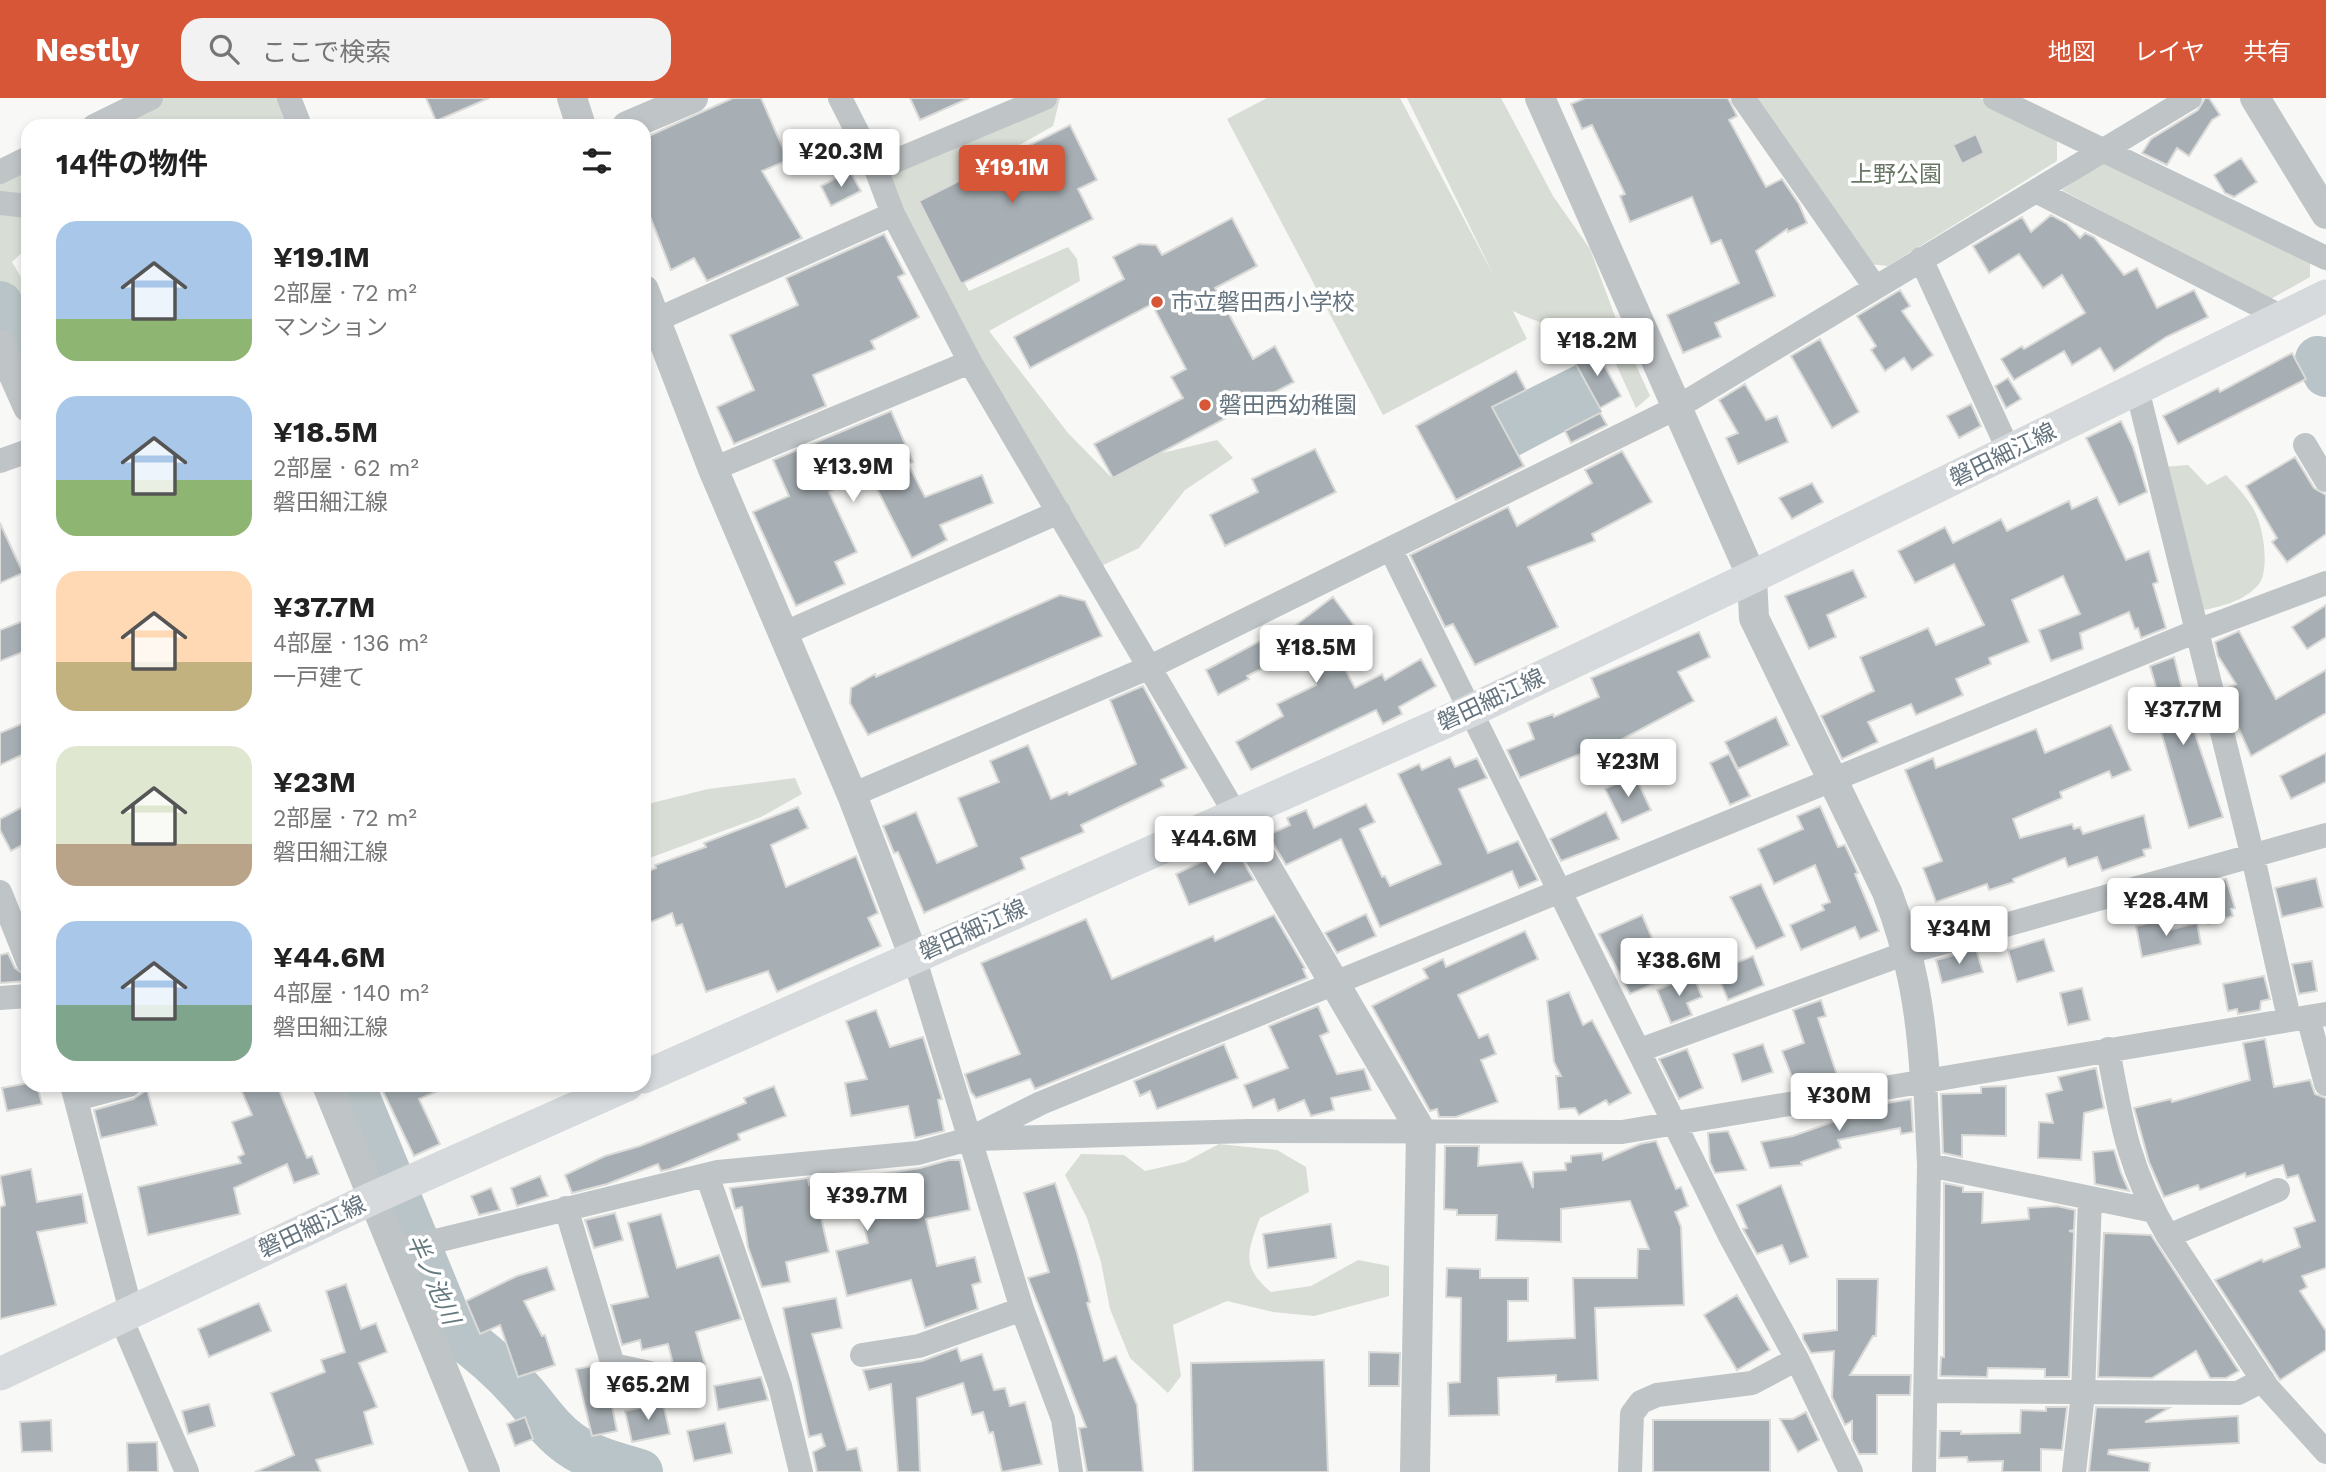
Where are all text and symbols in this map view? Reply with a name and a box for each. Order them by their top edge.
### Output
search box [181,18,671,81]
text: Nestly [35,30,139,69]
icon: search [205,30,243,68]
text: ここで検索 [261,37,391,67]
text: 地図 [2048,38,2096,66]
text: レイヤ [2134,38,2205,66]
text: 共有 [2243,38,2291,66]
pin: ¥20.3M [784,130,898,189]
text: ¥20.3M [799,138,883,165]
icon: filters [578,142,616,180]
text: 14件の物件 [56,146,208,181]
pin: ¥19.1M [955,146,1069,205]
text: ¥19.1M [975,154,1049,181]
park label: 上野公園 [1850,161,1942,188]
text: ¥19.1M [273,239,370,274]
icon: home [112,249,196,333]
text: 2部屋 · 72 m² [273,280,417,307]
place label: 市立磐田西小学校 [1171,289,1355,316]
marker: 市立磐田西小学校 [1149,294,1165,310]
text: マンション [273,314,388,341]
pin: ¥18.2M [1540,318,1654,378]
text: ¥18.2M [1557,327,1637,354]
place label: 磐田西幼稚園 [1219,392,1357,419]
marker: 磐田西幼稚園 [1197,397,1213,413]
text: ¥18.5M [273,414,378,449]
street label: 磐田細江線 [1945,418,2061,492]
icon: home [112,424,196,508]
pin: ¥13.9M [796,444,910,504]
text: ¥13.9M [813,453,893,480]
text: 2部屋 · 62 m² [273,455,419,482]
text: 磐田細江線 [273,489,388,516]
text: ¥37.7M [273,589,375,624]
icon: home [112,599,196,683]
pin: ¥18.5M [1259,626,1373,685]
text: 4部屋 · 136 m² [273,630,428,657]
text: ¥18.5M [1276,634,1356,661]
street label: 磐田細江線 [1433,663,1549,737]
text: 一戸建て [273,664,365,691]
pin: ¥37.7M [2126,688,2240,747]
text: ¥37.7M [2144,696,2222,723]
pin: ¥23M [1587,740,1669,799]
text: ¥23M [1596,748,1660,775]
text: ¥23M [273,764,356,799]
icon: home [112,774,196,858]
text: 2部屋 · 72 m² [273,805,417,832]
pin: ¥44.6M [1157,816,1271,876]
text: ¥44.6M [1171,825,1257,852]
text: 磐田細江線 [273,839,388,866]
pin: ¥28.4M [2109,878,2223,938]
text: ¥28.4M [2123,887,2209,914]
street label: 磐田細江線 [915,894,1031,966]
pin: ¥34M [1918,906,2000,966]
text: ¥34M [1927,915,1991,942]
text: ¥44.6M [273,939,386,974]
pin: ¥38.6M [1622,939,1736,998]
text: ¥38.6M [1636,947,1722,974]
icon: home [112,949,196,1033]
text: 4部屋 · 140 m² [273,980,429,1007]
text: 磐田細江線 [273,1014,388,1041]
pin: ¥30M [1798,1074,1880,1133]
text: ¥30M [1807,1082,1871,1109]
pin: ¥39.7M [810,1174,924,1233]
text: ¥39.7M [826,1182,908,1209]
street label: 磐田細江線 [254,1190,370,1264]
water label: 半ノ池川 [401,1229,467,1331]
pin: ¥65.2M [591,1362,705,1422]
text: ¥65.2M [606,1371,690,1398]

